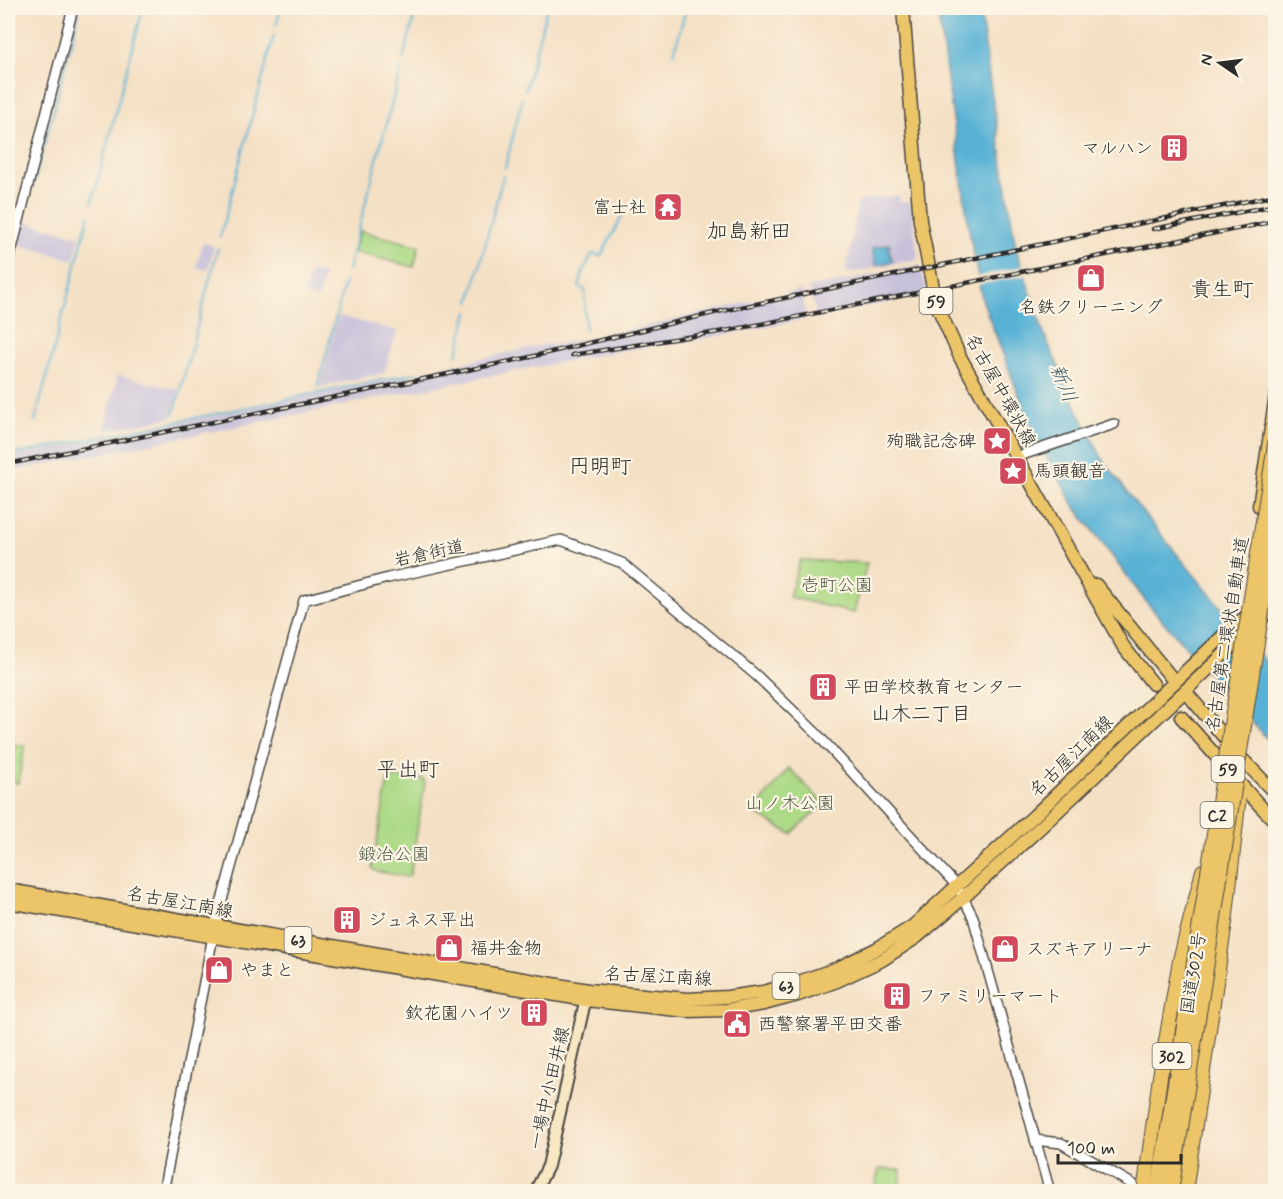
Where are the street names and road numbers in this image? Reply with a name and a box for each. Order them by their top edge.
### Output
road number: 59 [920,288,952,314]
street label: 名古屋中環状線 [959,330,1041,451]
street label: 名古屋第二環状自動車道 [1201,534,1255,734]
street label: 岩倉街道 [391,535,467,573]
street label: 名古屋江南線 [1025,711,1119,803]
road number: 59 [1212,756,1244,782]
road number: C2 [1200,802,1234,828]
street label: 名古屋江南線 [125,882,235,924]
road number: 63 [284,927,312,953]
street label: 国道302号 [1176,930,1212,1016]
street label: 名古屋江南線 [603,962,713,992]
road number: 63 [772,973,800,999]
street label: 一場中小田井線 [524,1024,576,1152]
road number: 302 [1152,1043,1192,1069]

